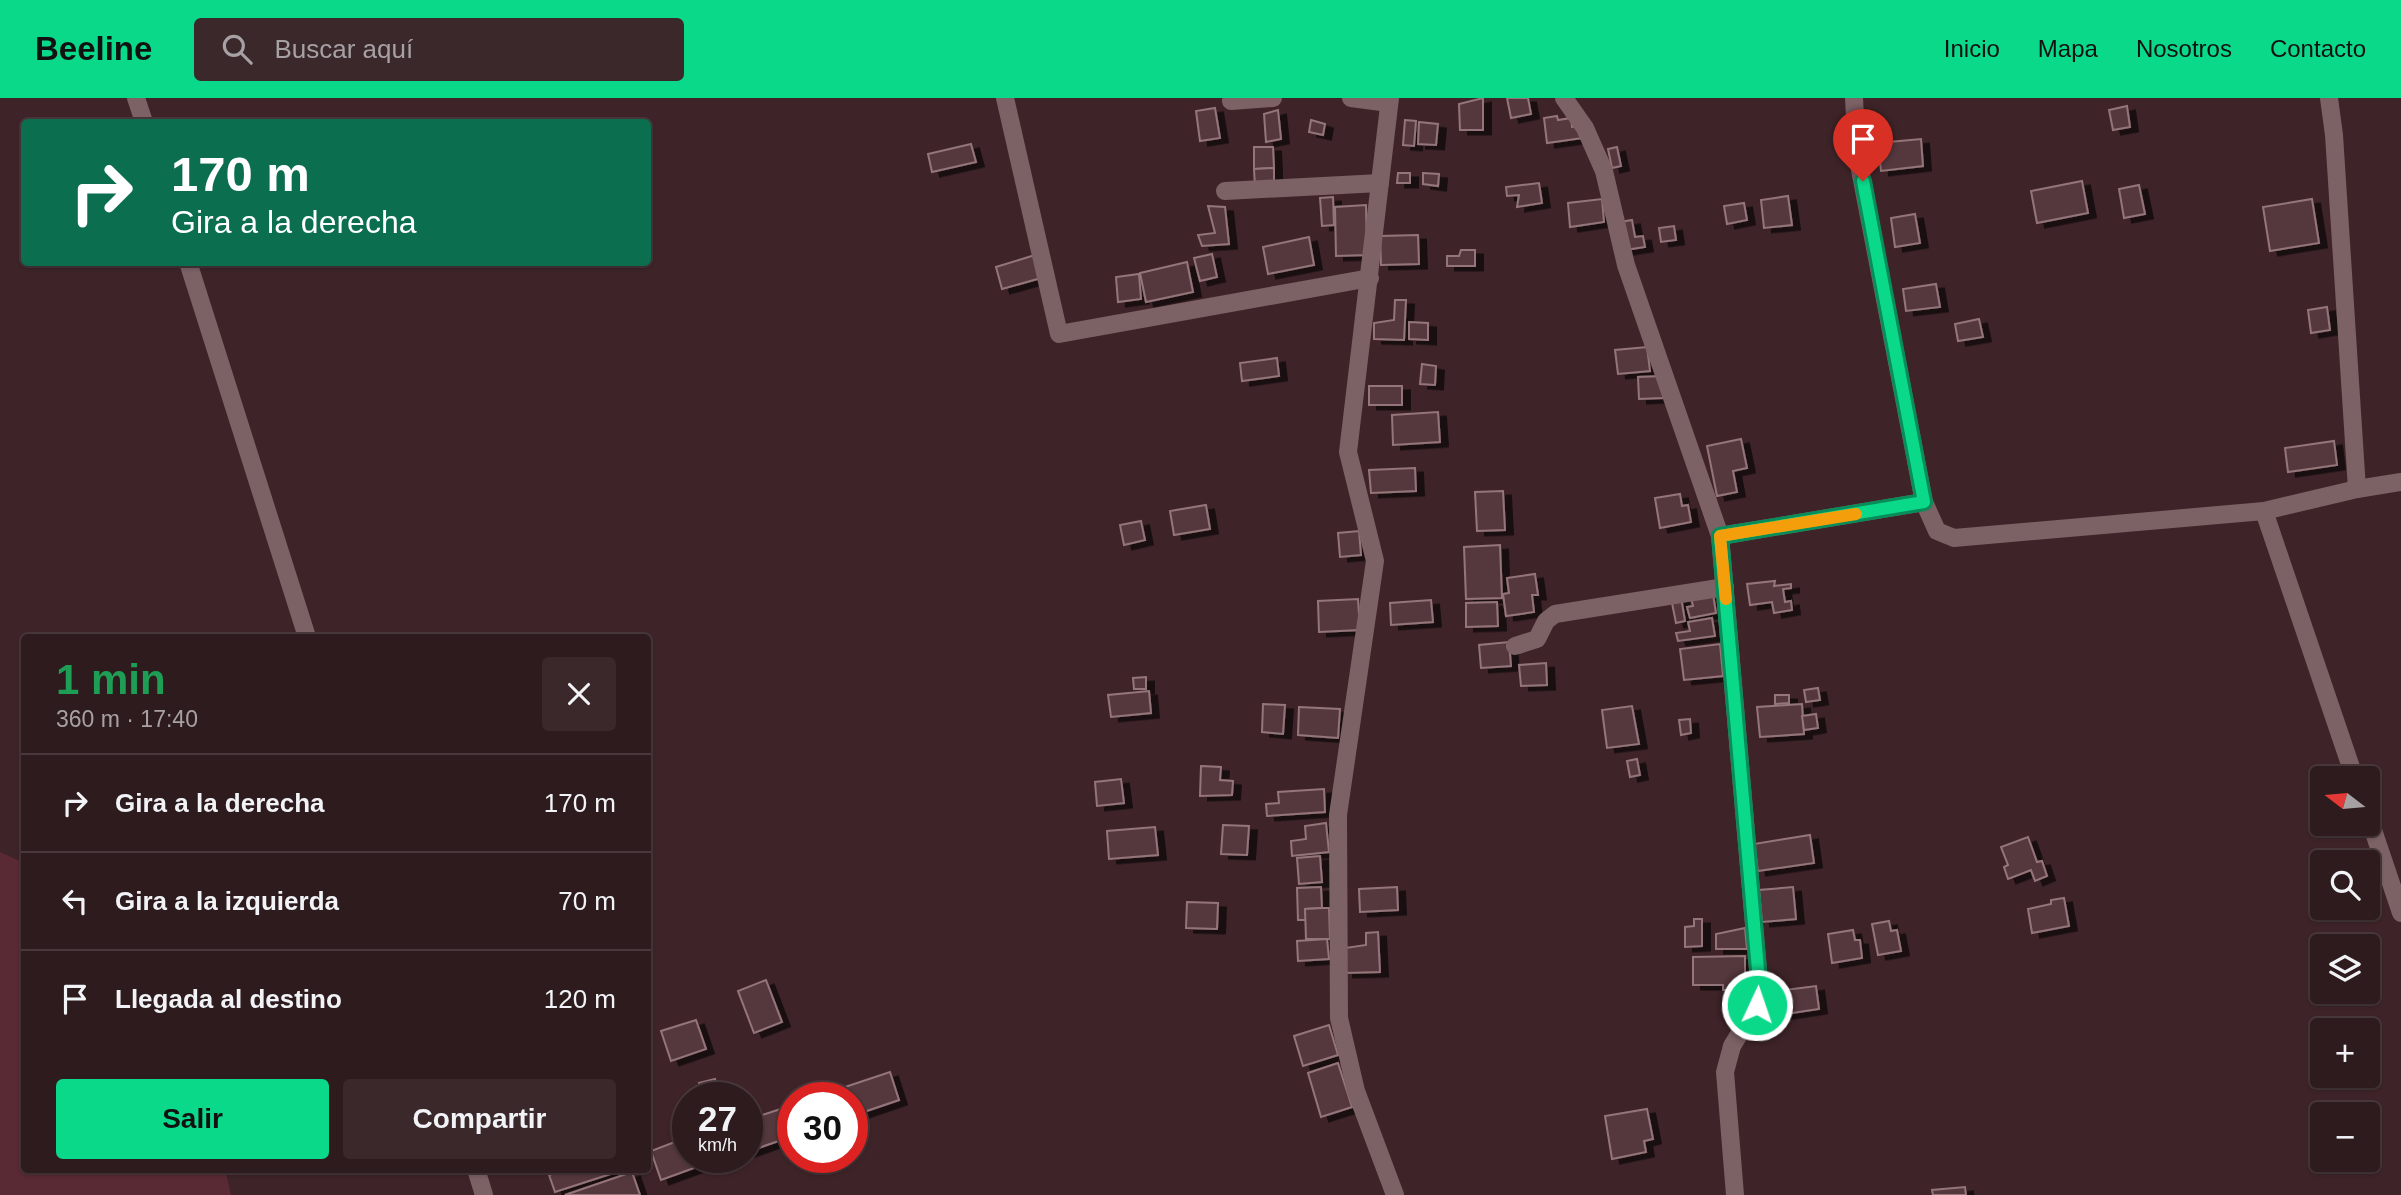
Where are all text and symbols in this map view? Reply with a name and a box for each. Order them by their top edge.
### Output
search box [194,18,684,81]
text: Beeline [35,30,152,67]
icon: search [218,30,256,68]
text: Buscar aquí [274,34,413,64]
text: Inicio [1944,35,2000,62]
text: Mapa [2038,35,2098,62]
text: Nosotros [2136,35,2232,62]
text: Contacto [2270,35,2366,62]
pin [1833,109,1893,181]
icon: arrive [1844,120,1882,158]
icon: right [56,147,147,238]
text: 170 m [171,147,310,201]
text: Gira a la derecha [171,204,416,240]
text: 1 min [56,656,166,703]
button: close [542,657,616,731]
text: 360 m · 17:40 [56,706,198,732]
north arrow [2310,766,2380,836]
map controls [2310,766,2380,1172]
icon: right [56,784,94,822]
text: Gira a la derecha [115,788,325,818]
text: 170 m [544,788,616,818]
button: search [2310,850,2380,920]
icon: left [56,882,94,920]
text: Gira a la izquierda [115,886,339,916]
text: 70 m [558,886,616,916]
button: layers [2310,934,2380,1004]
position arrow [1720,968,1794,1042]
icon: arrive [56,980,94,1018]
text: Llegada al destino [115,984,342,1014]
text: 120 m [544,984,616,1014]
button: + [2310,1018,2380,1088]
button: Salir [56,1079,329,1159]
button: Compartir [343,1079,616,1159]
speed limit sign: 30 [777,1082,868,1173]
text: 27 [698,1099,737,1138]
button: − [2310,1102,2380,1172]
text: km/h [698,1135,737,1155]

